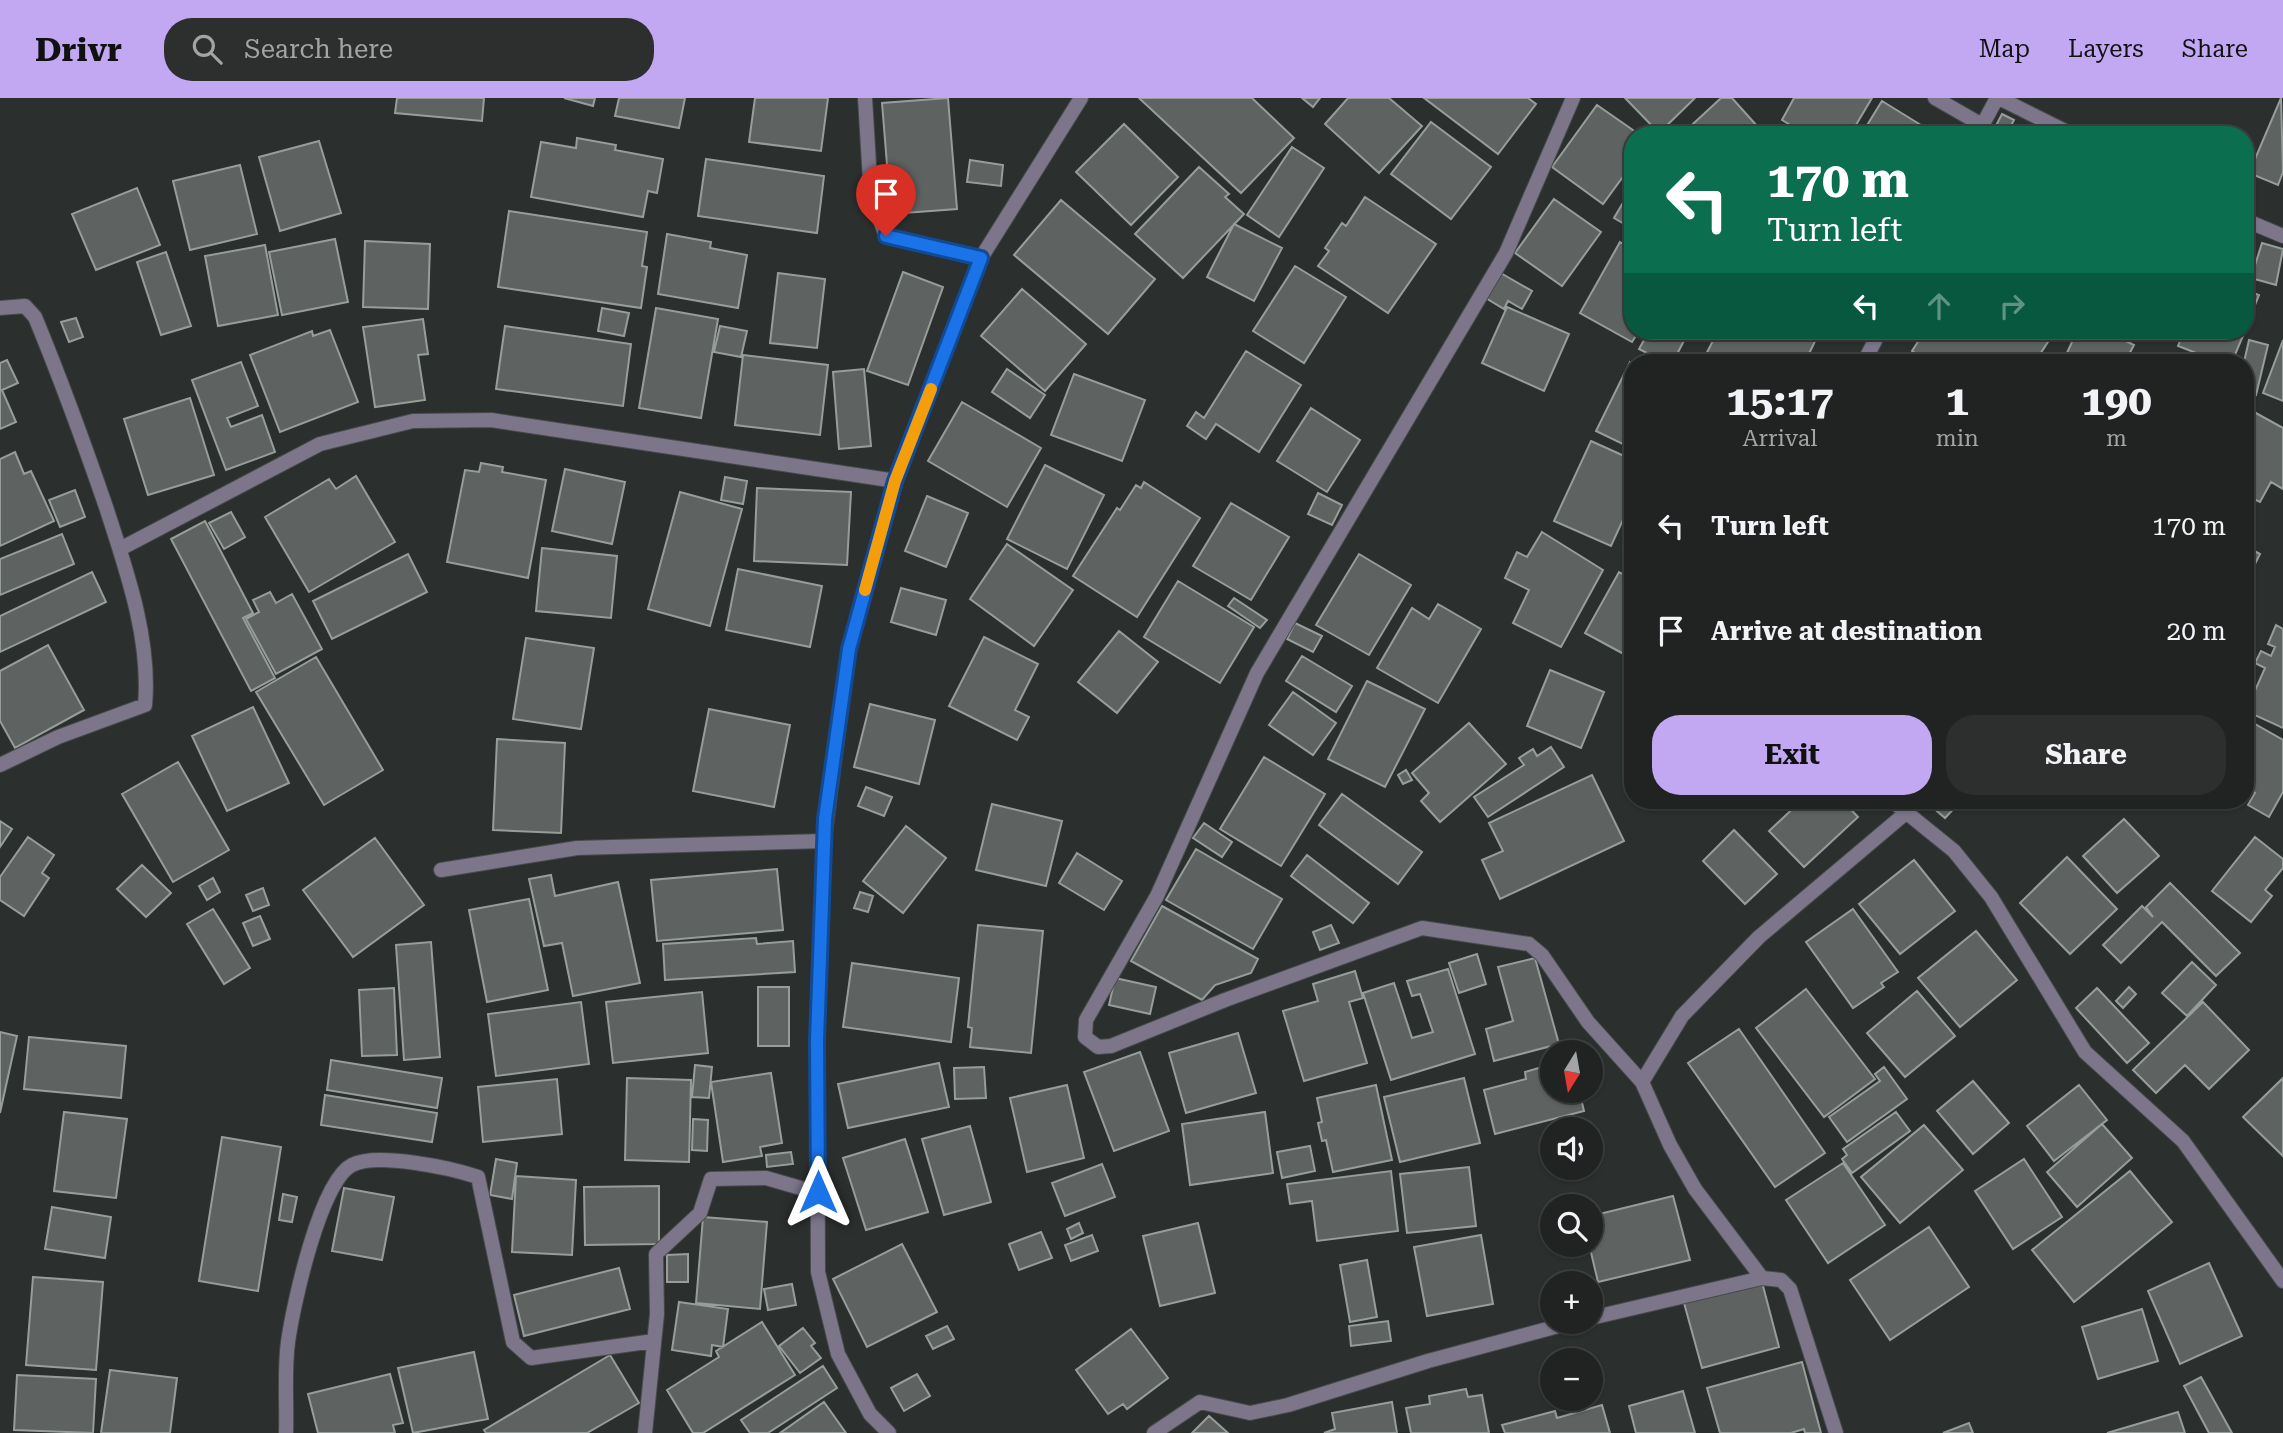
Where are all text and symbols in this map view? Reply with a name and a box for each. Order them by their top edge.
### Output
search box [164,18,654,81]
text: Drivr [35,30,122,69]
icon: search [188,30,226,68]
text: Search here [244,34,393,64]
text: Map [1979,35,2030,63]
text: Layers [2068,35,2144,63]
text: Share [2182,35,2248,63]
text: 170 m [1767,152,1909,209]
icon: left [1652,154,1743,245]
pin [856,164,916,236]
icon: arrive [867,175,905,213]
text: Turn left [1767,211,1902,249]
icon: left [1847,287,1885,325]
icon: ahead [1920,287,1958,325]
icon: right [1993,287,2031,325]
text: 15:17 [1726,376,1833,425]
text: 1 [1946,376,1969,425]
text: 190 [2081,376,2152,425]
text: Arrival [1742,425,1817,452]
text: min [1936,425,1979,452]
text: m [2106,425,2127,452]
icon: left [1652,507,1690,545]
text: Turn left [1711,511,1829,541]
text: 170 m [2152,511,2226,541]
icon: arrive [1652,612,1690,650]
text: Arrive at destination [1711,616,1982,646]
text: 20 m [2167,616,2226,646]
button: Exit [1652,715,1932,795]
button: Share [1946,715,2226,795]
north arrow [1540,1040,1603,1102]
map controls [1540,1040,1603,1411]
button: sound [1540,1117,1603,1180]
position arrow [781,1155,855,1229]
button: search [1540,1194,1603,1257]
button: + [1540,1271,1603,1334]
button: − [1540,1348,1603,1411]

